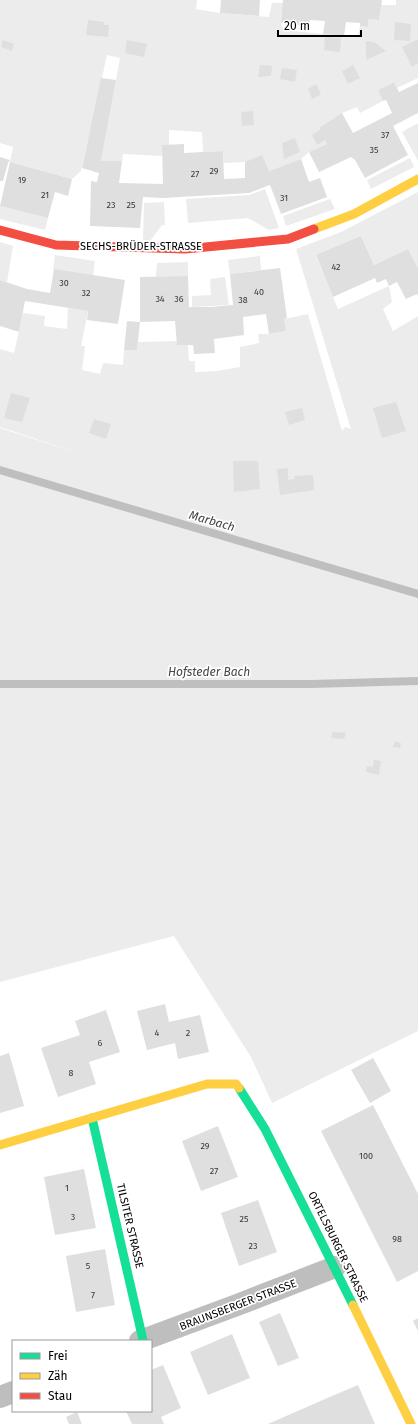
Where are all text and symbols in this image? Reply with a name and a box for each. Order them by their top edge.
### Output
scale bar [278,12,361,38]
text: 20 m [284,19,310,33]
house number: 37 [381,130,389,140]
house number: 35 [369,145,379,155]
house number: 29 [209,166,219,176]
house number: 27 [191,169,199,179]
house number: 19 [18,175,27,185]
house number: 21 [41,190,49,200]
house number: 31 [280,193,288,203]
house number: 23 [107,200,115,210]
house number: 25 [127,200,136,210]
street label: SECHS-BRÜDER-STRASSE [80,239,202,253]
house number: 42 [331,262,341,272]
house number: 30 [59,278,69,288]
house number: 40 [254,287,264,297]
house number: 32 [82,288,90,298]
house number: 34 [155,294,165,304]
house number: 36 [174,294,184,304]
house number: 38 [238,295,248,305]
water label: Marbach [187,508,237,534]
water label: Hofsteder Bach [168,665,250,679]
house number: 4 [155,1028,160,1038]
house number: 2 [186,1028,190,1038]
house number: 6 [98,1038,103,1048]
house number: 8 [69,1068,74,1078]
house number: 29 [200,1141,210,1151]
house number: 100 [359,1151,373,1161]
house number: 27 [210,1166,218,1176]
street label: TILSITER STRASSE [114,1182,146,1270]
house number: 1 [65,1183,69,1193]
street label: ORTELSBURGER STRASSE [305,1189,371,1305]
house number: 3 [71,1212,75,1222]
house number: 25 [240,1214,249,1224]
house number: 98 [392,1234,402,1244]
house number: 23 [249,1241,257,1251]
house number: 5 [86,1261,91,1271]
street label: BRAUNSBERGER STRASSE [178,1277,298,1333]
house number: 7 [91,1290,95,1300]
legend [12,1340,152,1412]
text: Frei [48,1349,68,1363]
text: Zäh [48,1369,68,1383]
text: Stau [48,1389,72,1403]

